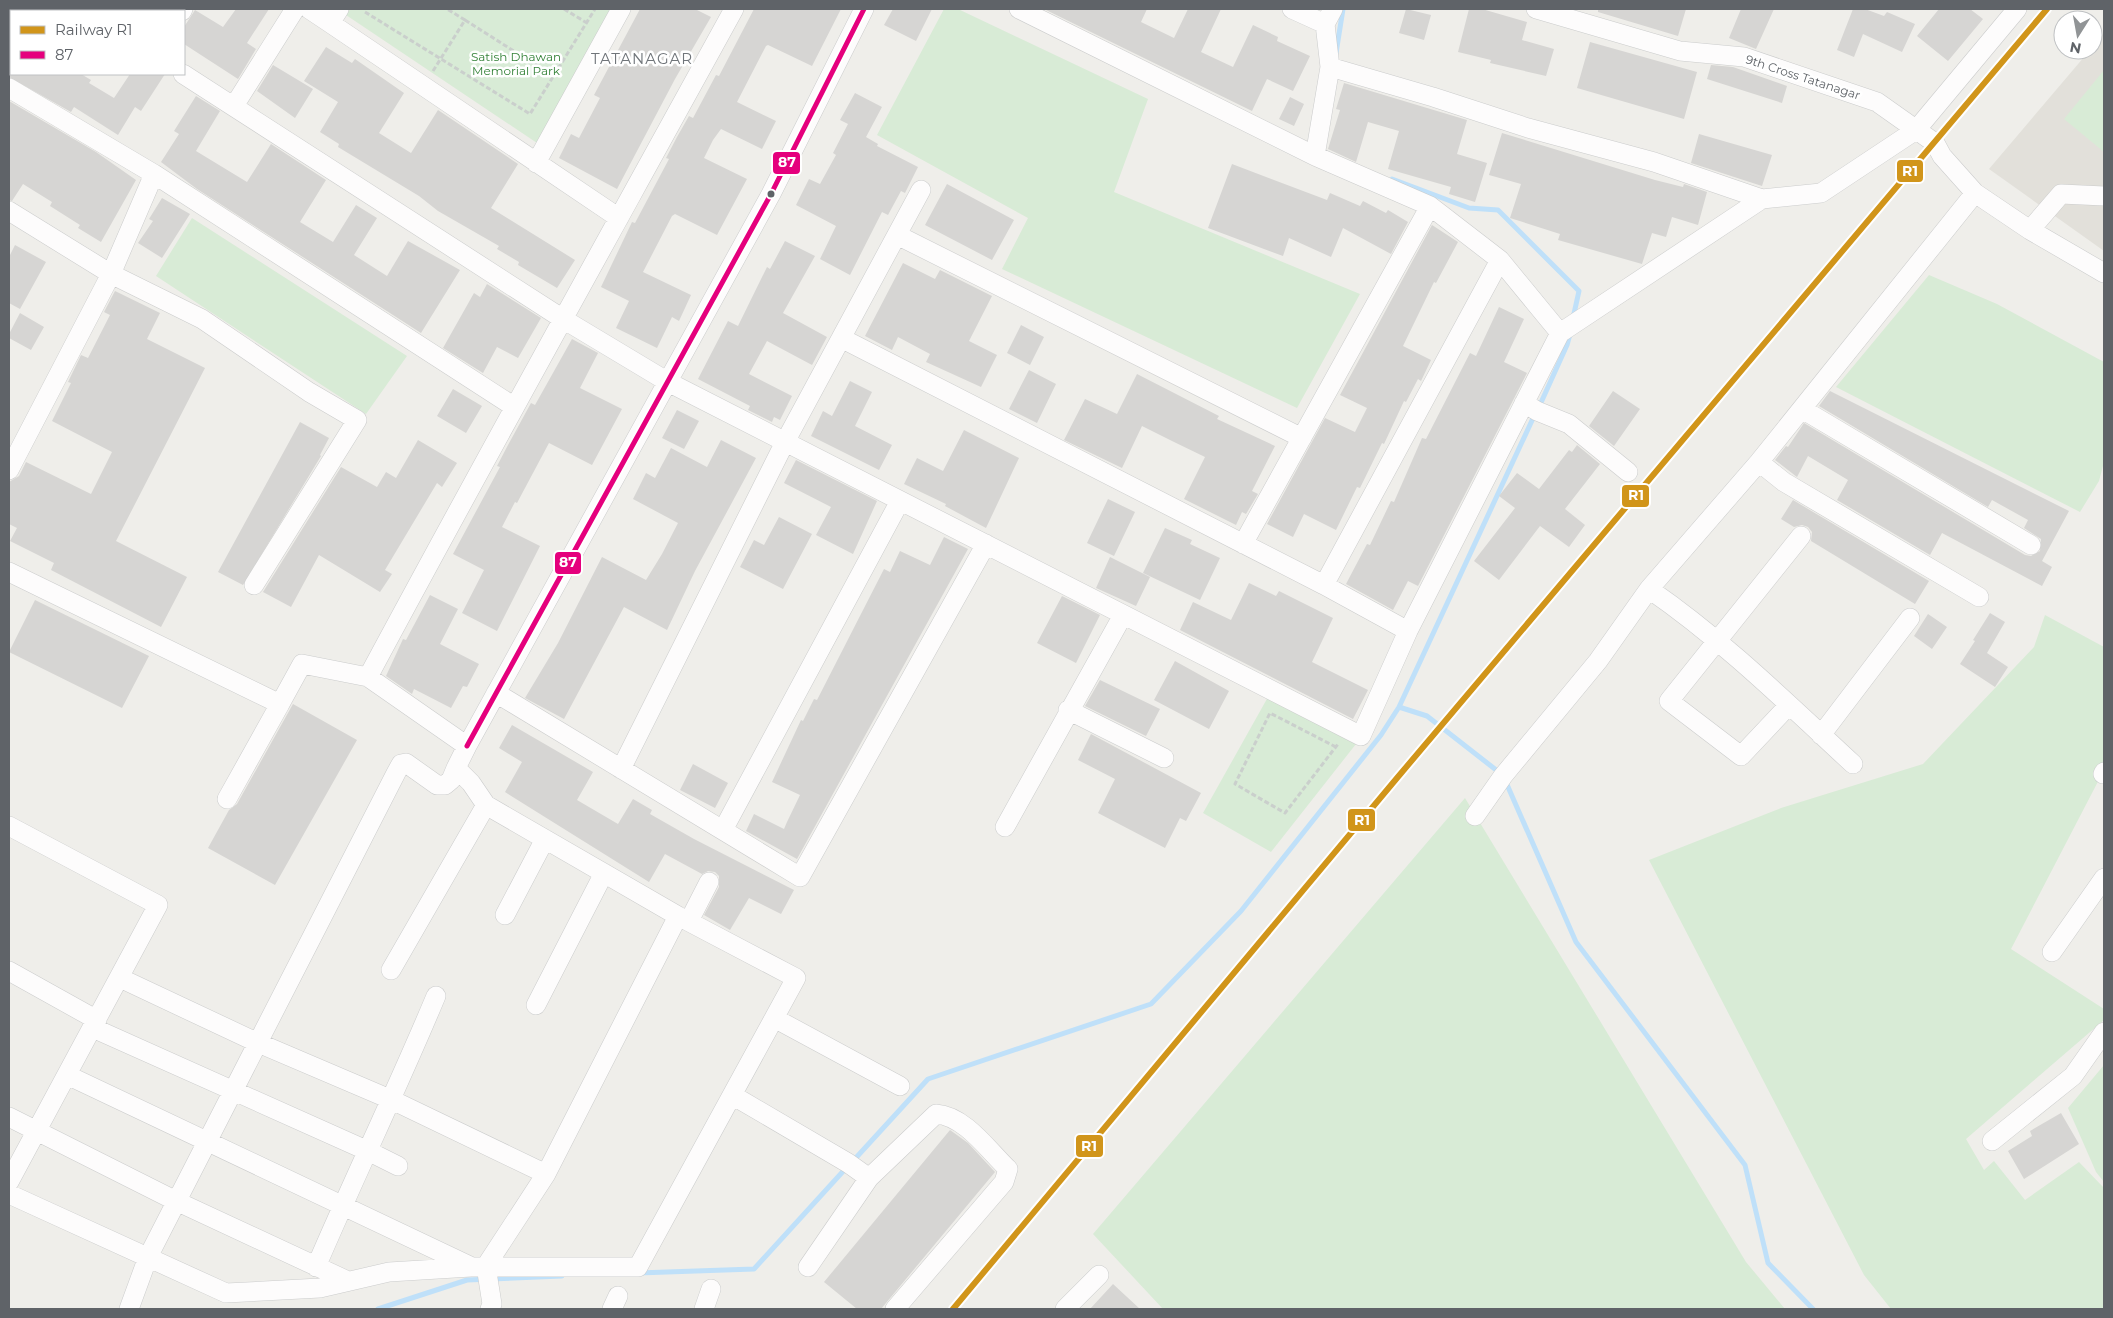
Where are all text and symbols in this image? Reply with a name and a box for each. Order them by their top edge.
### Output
legend [10,10,185,75]
north arrow [2053,10,2103,60]
text: Railway R1 [55,20,132,39]
text: N [2068,38,2083,58]
text: 87 [55,45,74,64]
park label: Satish Dhawan Memorial Park [471,49,561,78]
district label: TATANAGAR [591,49,693,68]
street label: 9th Cross Tatanagar [1744,51,1862,103]
line badge: 87 [772,151,801,175]
text: 87 [778,153,796,171]
line badge: R1 [1896,159,1924,183]
text: R1 [1902,162,1918,180]
unlabelled marker [766,189,776,199]
line badge: R1 [1621,484,1650,508]
text: R1 [1628,486,1644,504]
line badge: 87 [554,551,582,575]
text: 87 [559,553,577,571]
line badge: R1 [1347,808,1376,832]
text: R1 [1354,811,1370,829]
line badge: R1 [1075,1134,1104,1158]
text: R1 [1081,1137,1097,1155]

